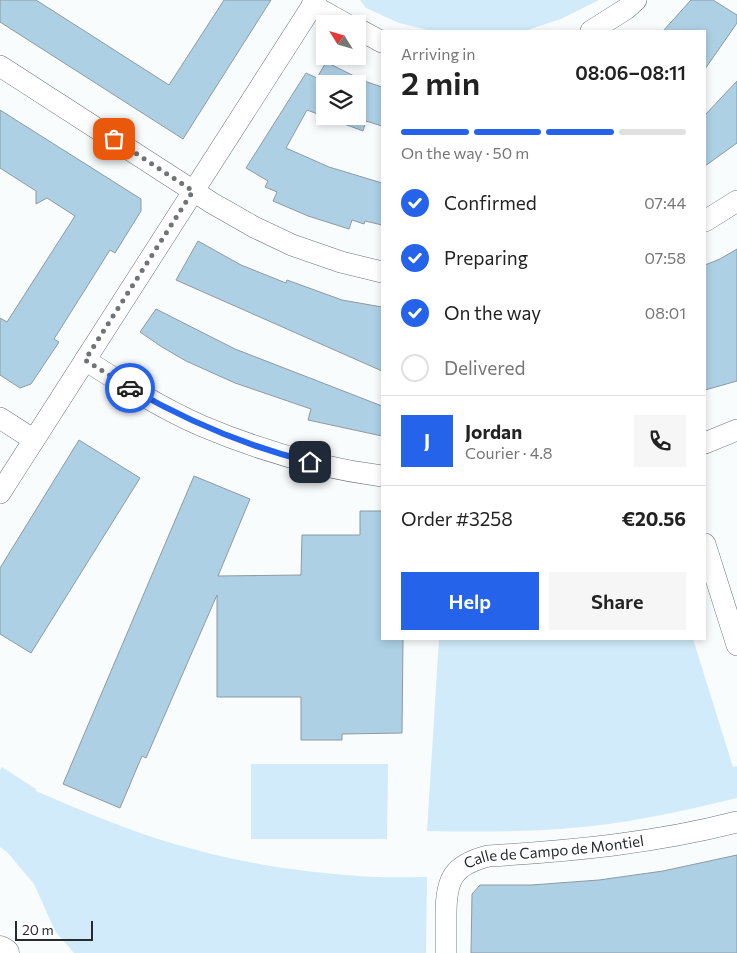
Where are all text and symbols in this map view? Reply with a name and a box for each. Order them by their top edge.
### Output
north arrow [316,15,366,65]
map controls [316,15,366,125]
text: Arriving in [401,44,475,63]
text: 08:06–08:11 [575,61,686,84]
text: 2 min [401,62,480,102]
button: layers [316,75,366,125]
pin [93,118,135,160]
icon: bag [100,125,128,153]
text: On the way · 50 m [401,143,529,162]
icon: check [401,189,429,217]
text: Confirmed [444,191,537,214]
text: 07:44 [644,193,686,212]
icon: check [401,244,429,272]
text: Preparing [444,246,528,269]
text: 07:58 [644,248,686,267]
icon: check [401,299,429,327]
text: On the way [444,301,541,324]
text: 08:01 [645,303,686,322]
text: Delivered [444,356,525,379]
courier [105,363,155,413]
icon: car [116,374,144,402]
button: phone [634,415,686,467]
text: Jordan [465,420,522,443]
text: J [424,429,430,452]
pin [289,441,331,483]
text: Courier · 4.8 [465,443,552,462]
icon: home [296,448,324,476]
text: Order #3258 [401,507,513,530]
text: €20.56 [622,507,686,530]
button: Help [401,572,539,630]
button: Share [549,572,686,630]
street label: Calle de Campo de Montiel [460,831,645,872]
scale bar [15,918,92,941]
text: 20 m [22,921,54,938]

